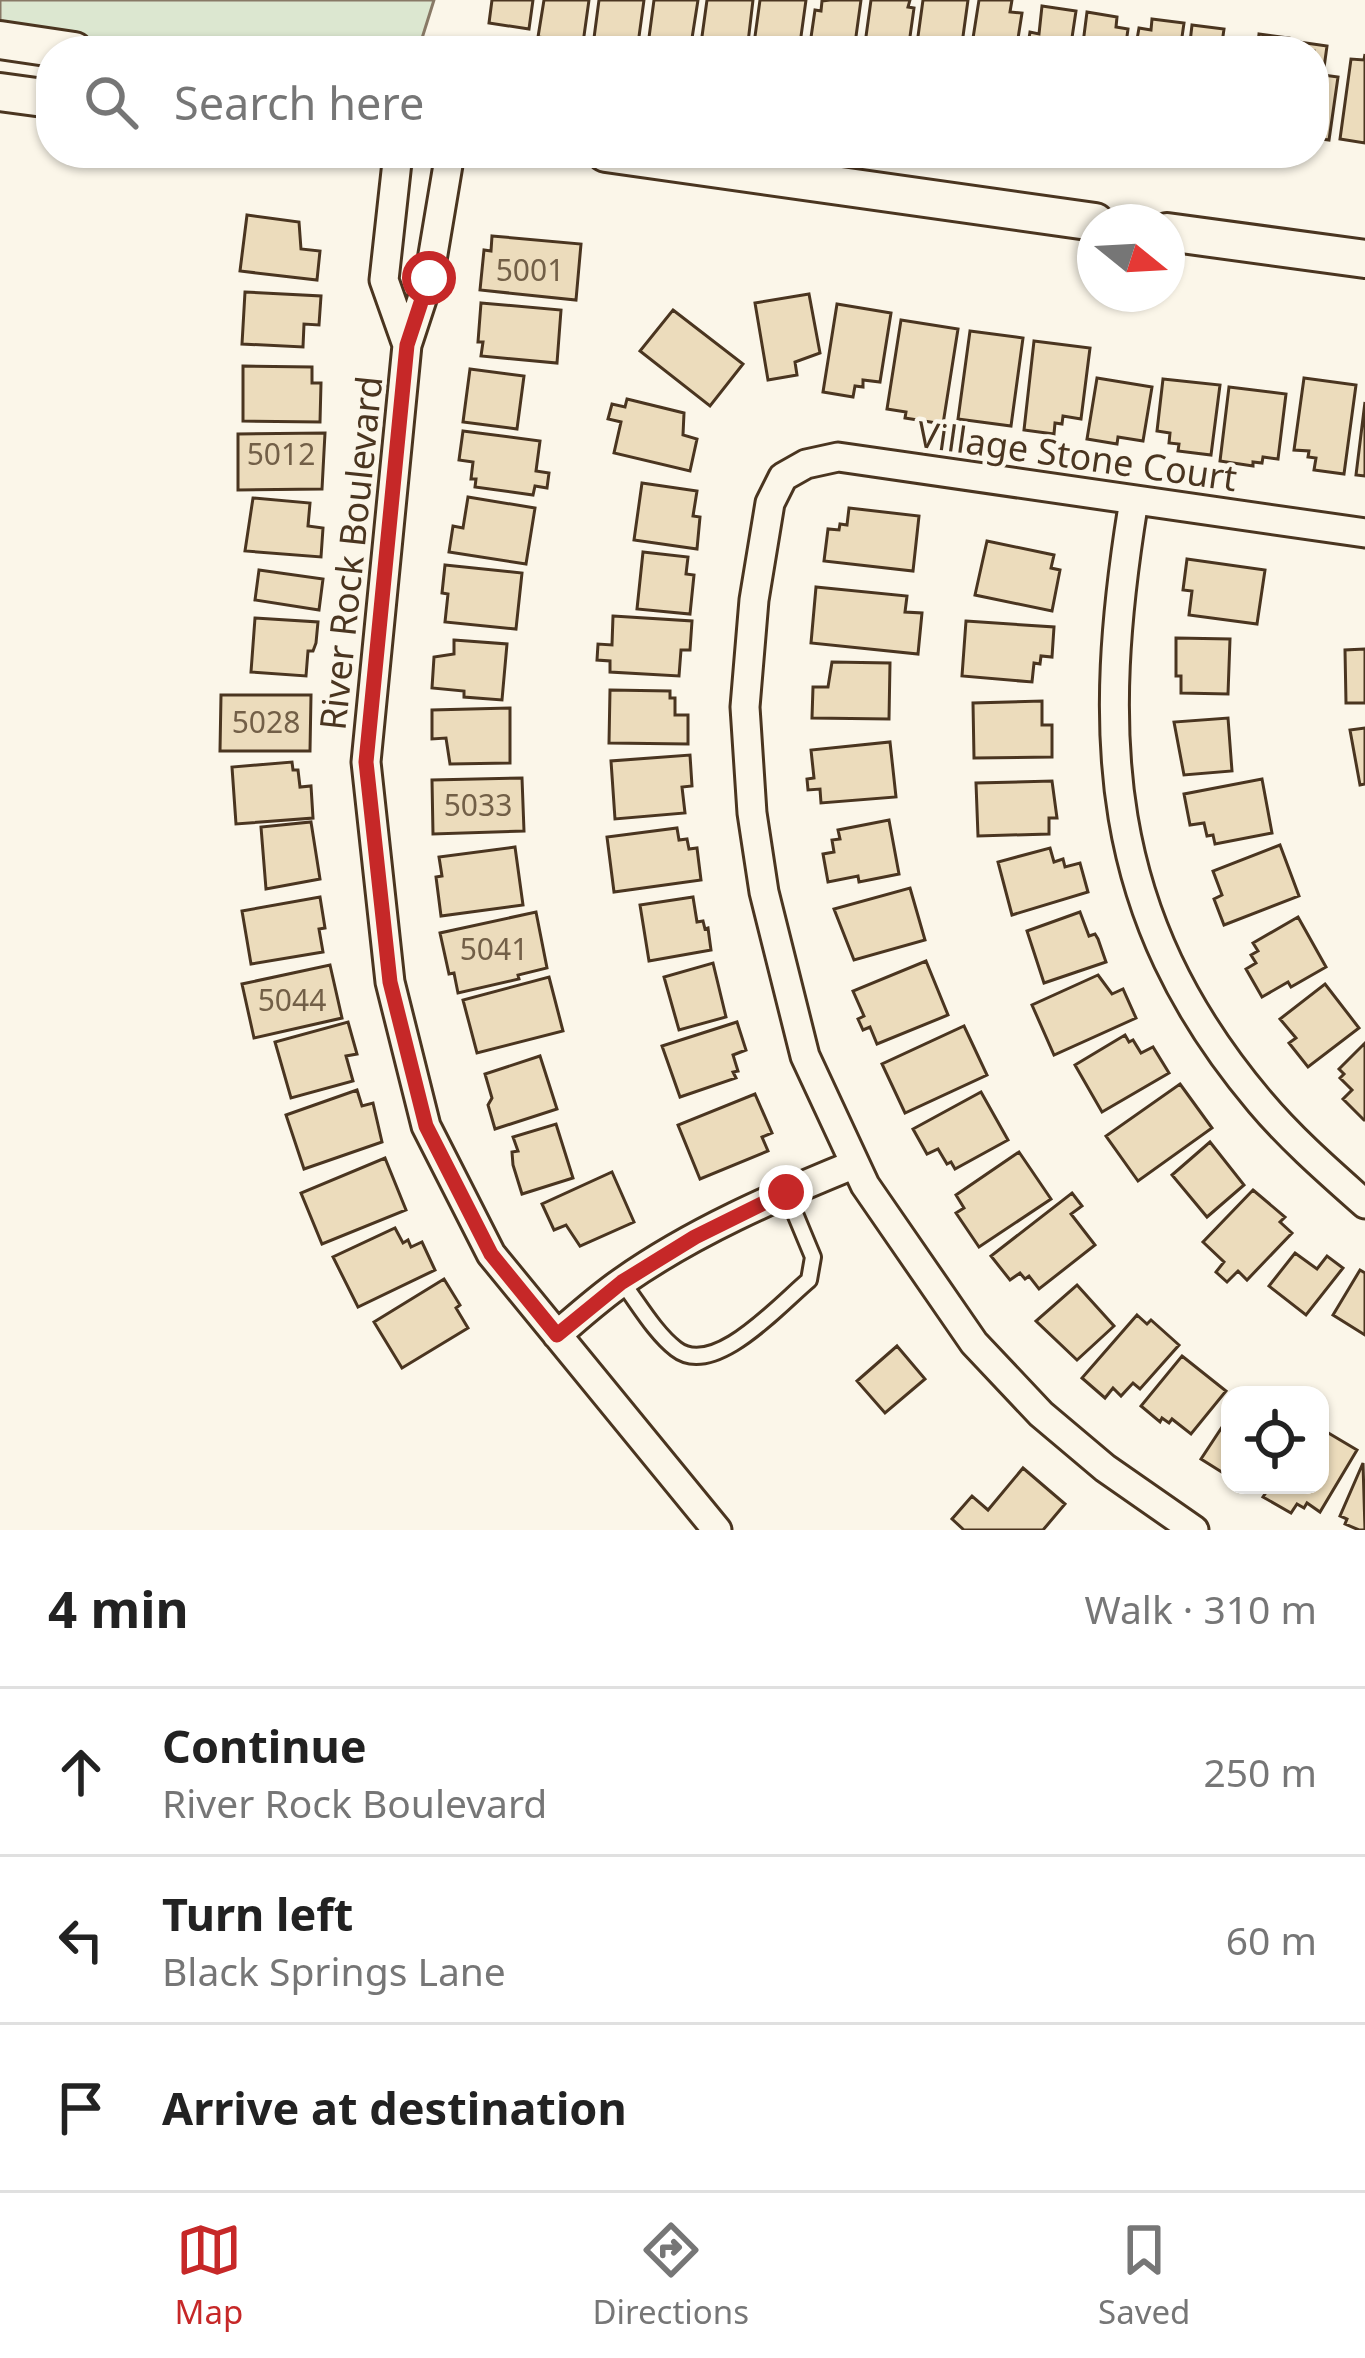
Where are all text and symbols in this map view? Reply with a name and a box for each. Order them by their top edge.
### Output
search box [36,36,1329,168]
icon: search [78,69,144,135]
text: Search here [174,72,424,133]
north arrow [1077,204,1185,312]
house number: 5001 [496,249,564,290]
route start [402,251,456,305]
street label: River Rock Boulevard [308,374,393,732]
street label: Village Stone Court [914,409,1240,502]
house number: 5012 [247,433,315,474]
house number: 5028 [232,701,300,742]
house number: 5033 [444,784,512,825]
house number: 5041 [460,928,528,969]
house number: 5044 [258,979,326,1020]
route end [759,1165,813,1219]
map controls [1221,1386,1329,1494]
button: locate [1221,1386,1329,1494]
text: 4 min [48,1573,189,1643]
text: Walk · 310 m [1084,1582,1317,1635]
text: Continue [162,1715,367,1776]
icon: ahead [48,1739,114,1805]
text: 250 m [1203,1745,1317,1798]
text: River Rock Boulevard [162,1776,547,1829]
text: Turn left [162,1883,353,1944]
icon: left [48,1907,114,1973]
text: 60 m [1226,1913,1317,1966]
text: Black Springs Lane [162,1944,506,1997]
icon: arrive [48,2075,114,2141]
text: Arrive at destination [162,2077,627,2138]
tab: Map [175,2217,243,2334]
tab: Directions [592,2217,749,2334]
tab: Saved [1098,2217,1190,2334]

